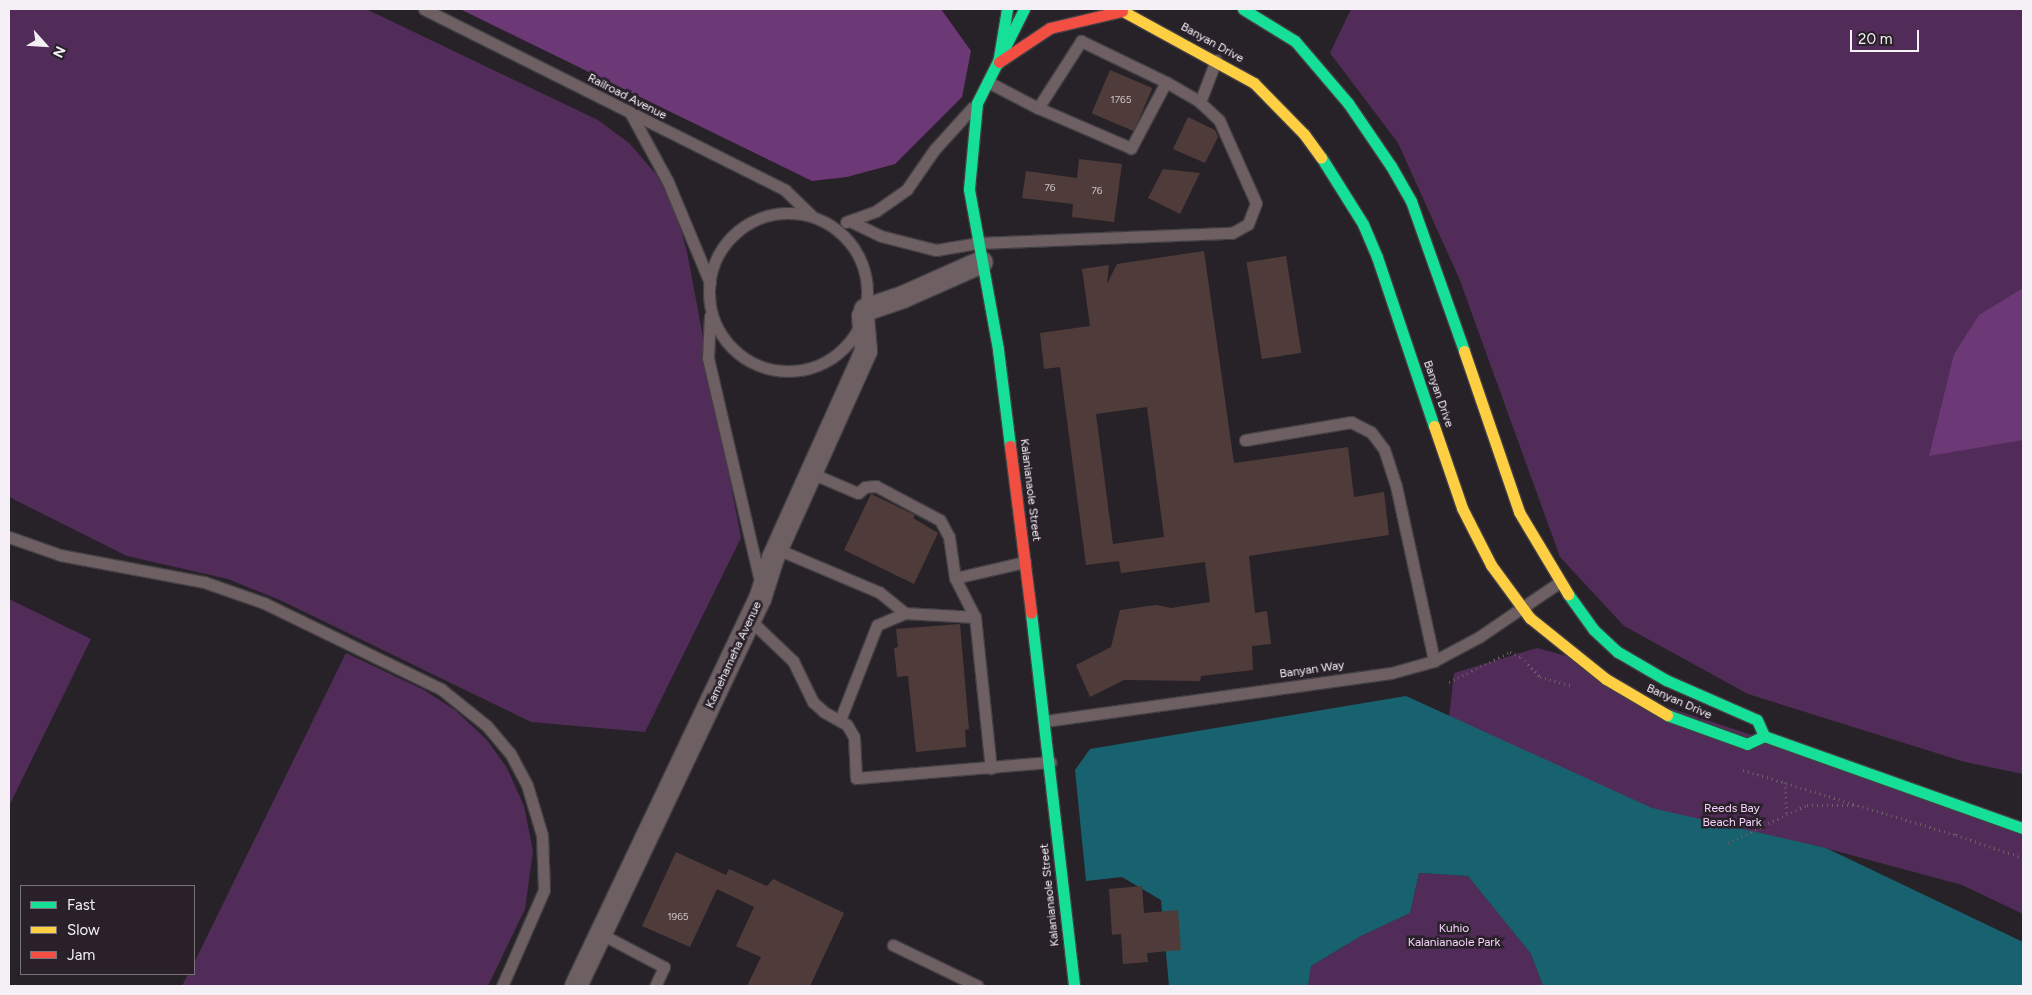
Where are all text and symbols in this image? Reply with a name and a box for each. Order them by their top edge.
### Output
north arrow [20,20,70,70]
street label: Banyan Drive [1178,20,1246,66]
scale bar [1852,20,1921,52]
text: 20 m [1858,30,1892,48]
text: N [49,43,69,60]
street label: Railroad Avenue [585,71,669,123]
house number: 1765 [1111,94,1131,106]
house number: 76 [1044,182,1056,194]
house number: 76 [1091,185,1103,197]
street label: Banyan Drive [1420,359,1456,429]
street label: Kalanianaole Street [1017,438,1043,542]
street label: Kamehameha Avenue [703,599,765,711]
street label: Banyan Way [1279,658,1345,682]
street label: Banyan Drive [1644,681,1714,723]
park label: Reeds Bay Beach Park [1703,802,1761,830]
street label: Kalanianaole Street [1037,843,1063,947]
legend [20,885,195,975]
text: Fast [67,896,95,914]
house number: 1965 [667,911,689,923]
text: Slow [67,921,100,939]
park label: Kuhio Kalanianaole Park [1408,922,1500,950]
text: Jam [67,946,95,964]

